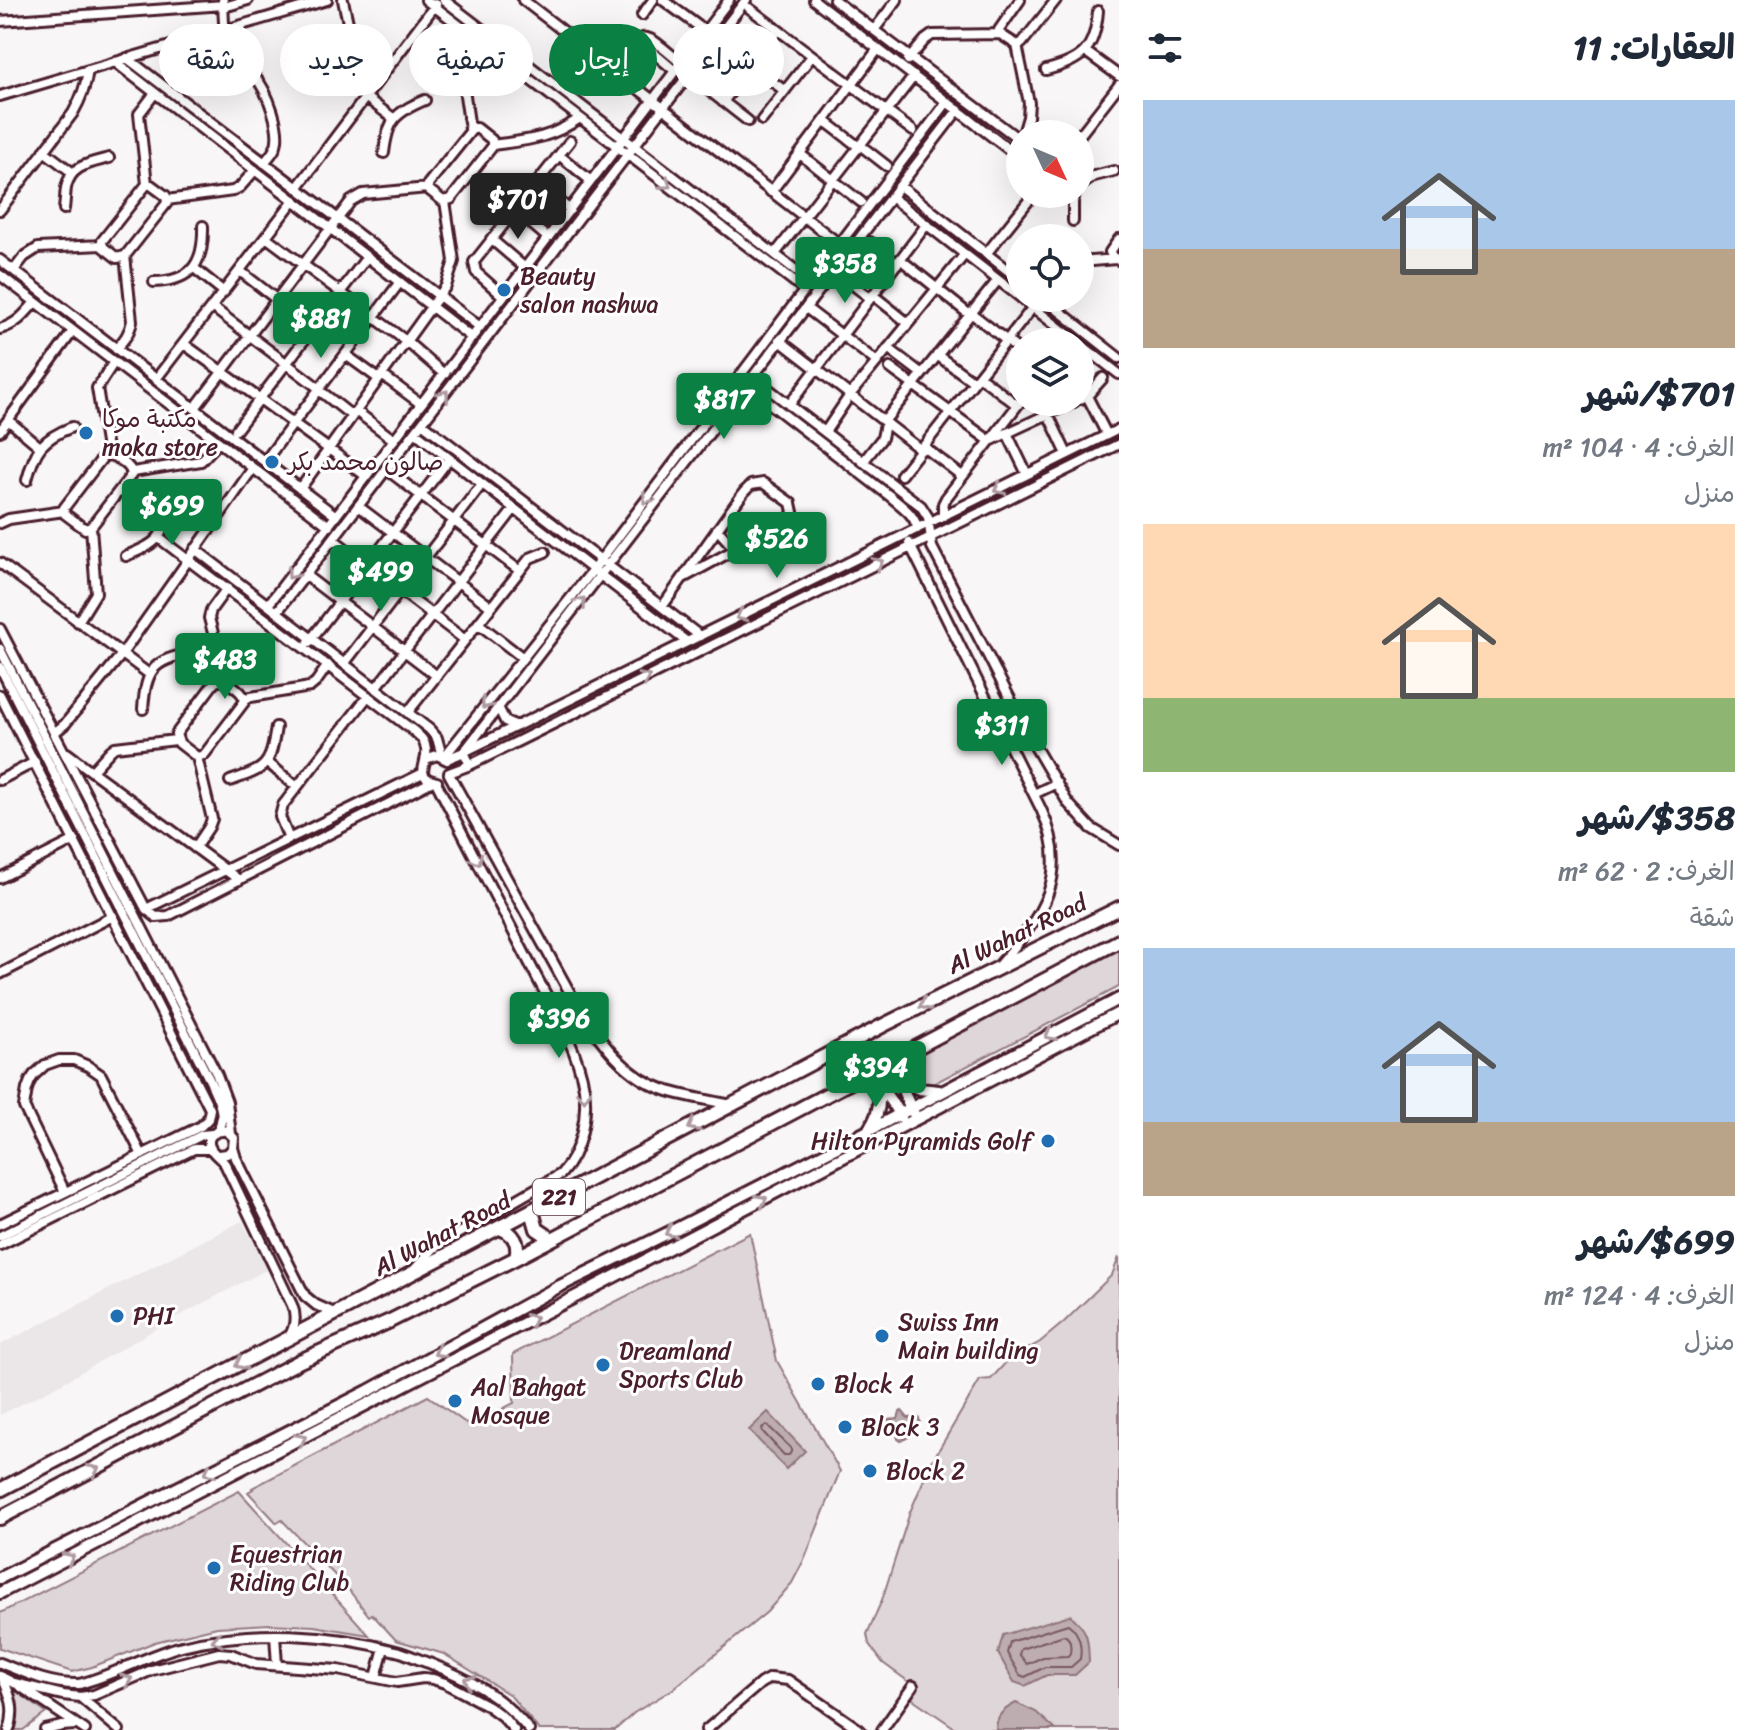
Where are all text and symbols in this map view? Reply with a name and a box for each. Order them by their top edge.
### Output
text: العقارات: 11 [1573,18,1735,78]
chip: شقة [159,24,264,96]
chip: جديد [280,24,393,96]
chip: تصفية [409,24,533,96]
chip: إيجار [549,24,657,96]
chip: شراء [673,24,784,96]
icon: filters [1143,26,1187,70]
north arrow [1006,120,1094,208]
map controls [1006,120,1094,416]
icon: home [1367,152,1511,296]
pin: $701 [471,173,565,241]
one-way arrow [657,174,672,188]
text: $701 [488,176,548,222]
button: locate [1006,224,1094,312]
pin: $358 [798,237,892,305]
text: $358 [813,240,877,286]
place label: Beauty salon nashwa [519,255,659,325]
marker: Beauty salon nashwa [495,281,513,299]
pin: $881 [274,292,368,360]
text: $881 [291,295,351,341]
button: layers [1006,328,1094,416]
text: $701/شهر [1583,364,1735,424]
pin: $817 [677,373,771,441]
text: $817 [694,376,754,422]
one-way arrow [434,389,448,404]
place label: مكتبة موكا moka store [102,398,218,468]
marker: مكتبة موكا moka store [77,424,95,442]
text: الغرف: 4 · 104 m² [1543,424,1735,470]
place label: صالون محمد بكر [286,441,444,483]
marker: صالون محمد بكر [263,453,281,471]
text: منزل [1684,470,1735,516]
pin: $699 [125,479,219,547]
one-way arrow [992,479,1007,494]
text: $699 [140,482,204,528]
one-way arrow [642,490,656,505]
pin: $526 [730,512,824,580]
text: $526 [745,515,809,561]
pin: $499 [334,545,428,613]
text: $499 [348,548,414,594]
one-way arrow [870,557,885,573]
one-way arrow [287,565,301,580]
icon: home [1367,576,1511,720]
one-way arrow [571,596,585,611]
one-way arrow [734,606,749,622]
pin: $483 [178,633,272,701]
text: $483 [193,636,257,682]
one-way arrow [637,672,652,688]
one-way arrow [482,695,496,710]
pin: $311 [955,699,1049,767]
text: $311 [975,702,1029,748]
text: $358/شهر [1579,788,1735,848]
text: الغرف: 2 · 62 m² [1558,848,1735,894]
one-way arrow [467,852,482,867]
street label: Al Wahat Road [939,881,1096,986]
text: شقة [1690,894,1735,940]
pin: $396 [512,992,606,1060]
text: $396 [528,995,590,1041]
one-way arrow [917,995,932,1011]
icon: home [1367,1000,1511,1144]
one-way arrow [1043,1025,1058,1040]
pin: $394 [829,1041,923,1109]
text: $394 [844,1044,908,1090]
one-way arrow [575,1090,592,1103]
one-way arrow [687,1116,702,1131]
place label: Hilton Pyramids Golf [811,1120,1035,1162]
marker: Hilton Pyramids Golf [1039,1132,1057,1150]
street label: Al Wahat Road [365,1179,521,1288]
road number: 221 [533,1179,585,1215]
one-way arrow [754,1194,769,1209]
text: $699/شهر [1578,1212,1735,1272]
one-way arrow [663,1222,678,1238]
text: الغرف: 4 · 124 m² [1544,1272,1735,1318]
place label: PHI [133,1295,176,1337]
place label: Swiss Inn Main building [898,1301,1039,1371]
marker: PHI [108,1307,126,1325]
one-way arrow [523,1314,538,1329]
text: منزل [1684,1318,1735,1364]
marker: Swiss Inn Main building [873,1327,891,1345]
place label: Dreamland Sports Club [619,1330,743,1400]
one-way arrow [434,1342,448,1358]
one-way arrow [234,1355,249,1370]
marker: Dreamland Sports Club [594,1356,612,1374]
place label: Block 4 [834,1363,914,1405]
place label: Aal Bahgat Mosque [470,1366,586,1436]
marker: Block 4 [809,1375,827,1393]
marker: Aal Bahgat Mosque [446,1392,464,1410]
place label: Block 3 [861,1406,939,1448]
marker: Block 3 [836,1418,854,1436]
one-way arrow [292,1433,307,1449]
place label: Block 2 [886,1450,965,1492]
one-way arrow [202,1462,217,1478]
marker: Block 2 [861,1462,879,1480]
one-way arrow [86,1464,101,1479]
place label: Equestrian Riding Club [230,1533,349,1603]
one-way arrow [61,1552,76,1567]
marker: Equestrian Riding Club [205,1559,223,1577]
one-way arrow [210,1631,224,1648]
one-way arrow [119,1673,133,1690]
one-way arrow [463,1676,478,1691]

